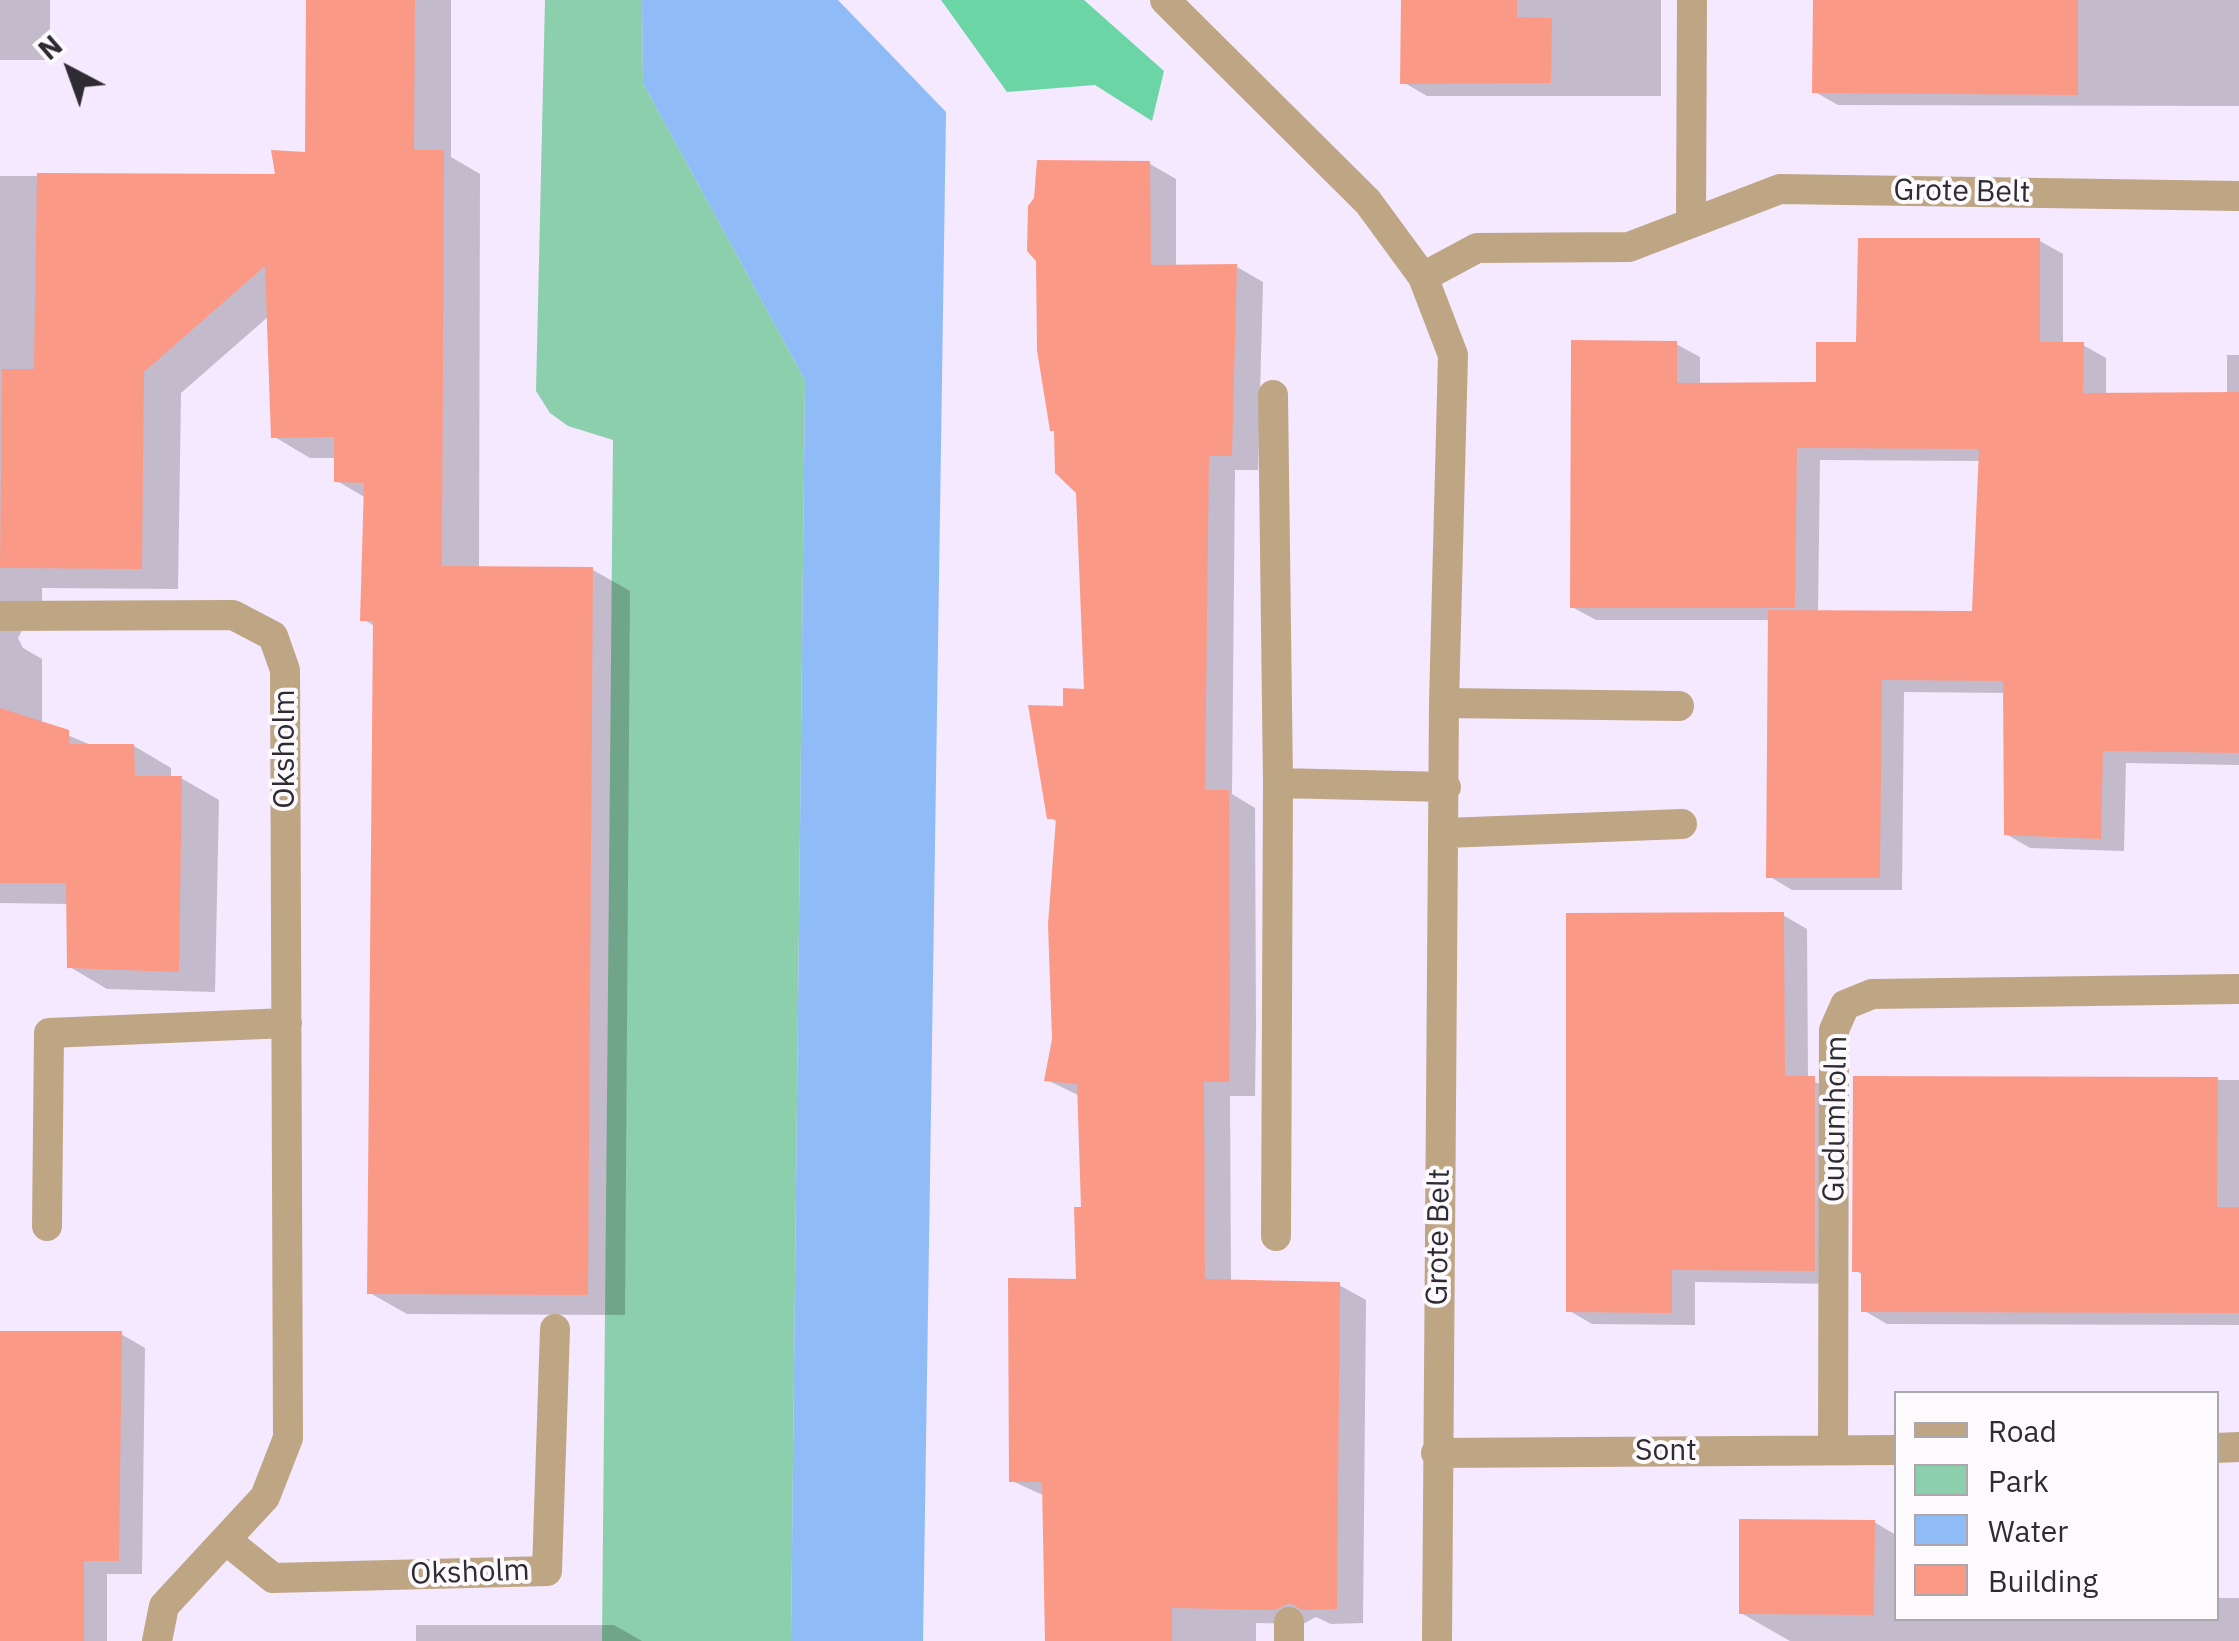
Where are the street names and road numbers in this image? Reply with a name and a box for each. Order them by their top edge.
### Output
street label: Grote Belt [1893,173,2031,211]
street label: Oksholm [267,689,303,809]
street label: Gudumholm [1817,1035,1855,1203]
street label: Grote Belt [1420,1168,1458,1306]
street label: Sont [1635,1433,1697,1469]
street label: Oksholm [410,1553,530,1593]

